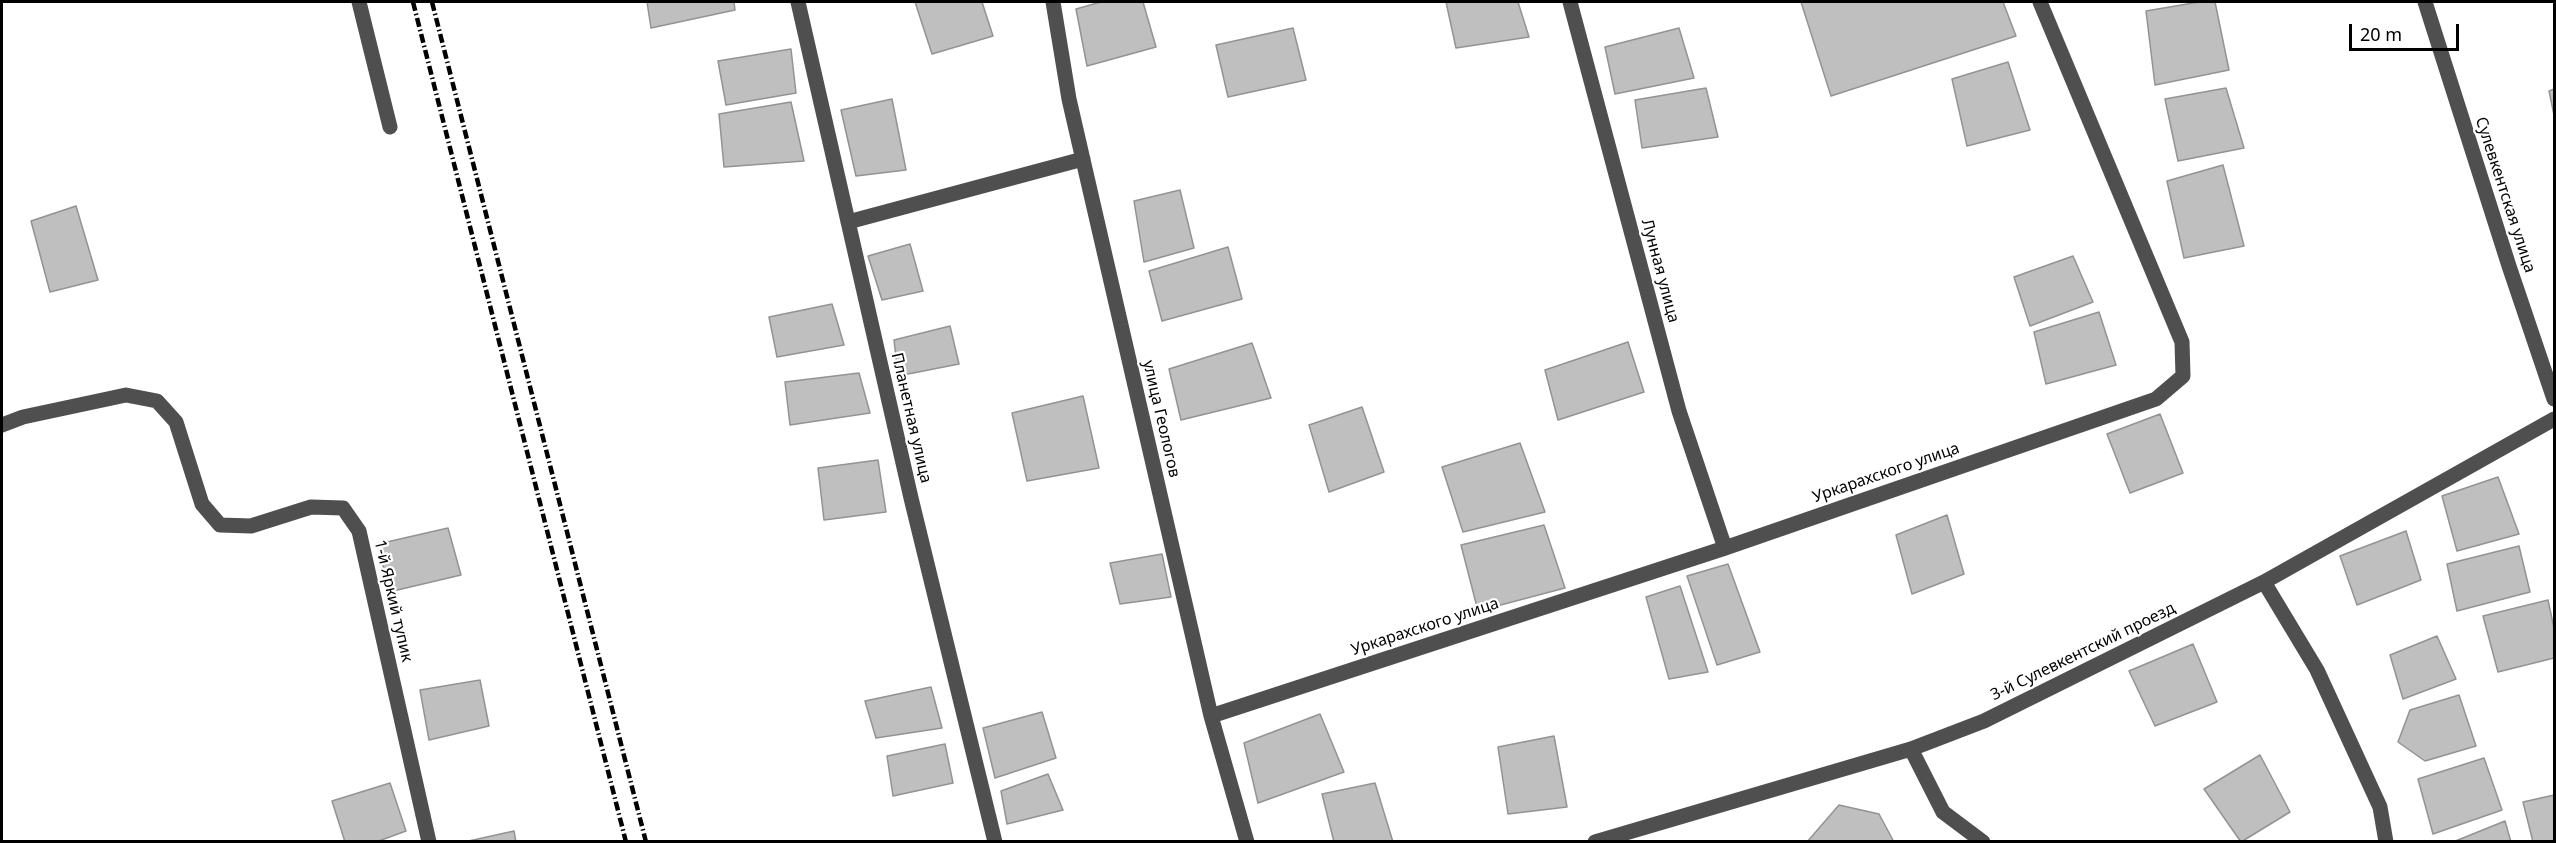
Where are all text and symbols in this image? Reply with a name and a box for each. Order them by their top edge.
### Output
scale bar [2352,12,2462,50]
text: 20 m [2360,22,2402,46]
street label: Сулевкентская улица [2471,115,2539,275]
street label: Лунная улица [1637,217,1683,325]
street label: Планетная улица [887,351,935,485]
street label: улица Геологов [1138,359,1184,479]
street label: Уркарахского улица [1810,439,1962,507]
street label: 1-й Яркий тупик [370,538,416,664]
street label: Уркарахского улица [1349,594,1501,660]
street label: 3-й Сулевкентский проезд [1988,599,2178,705]

